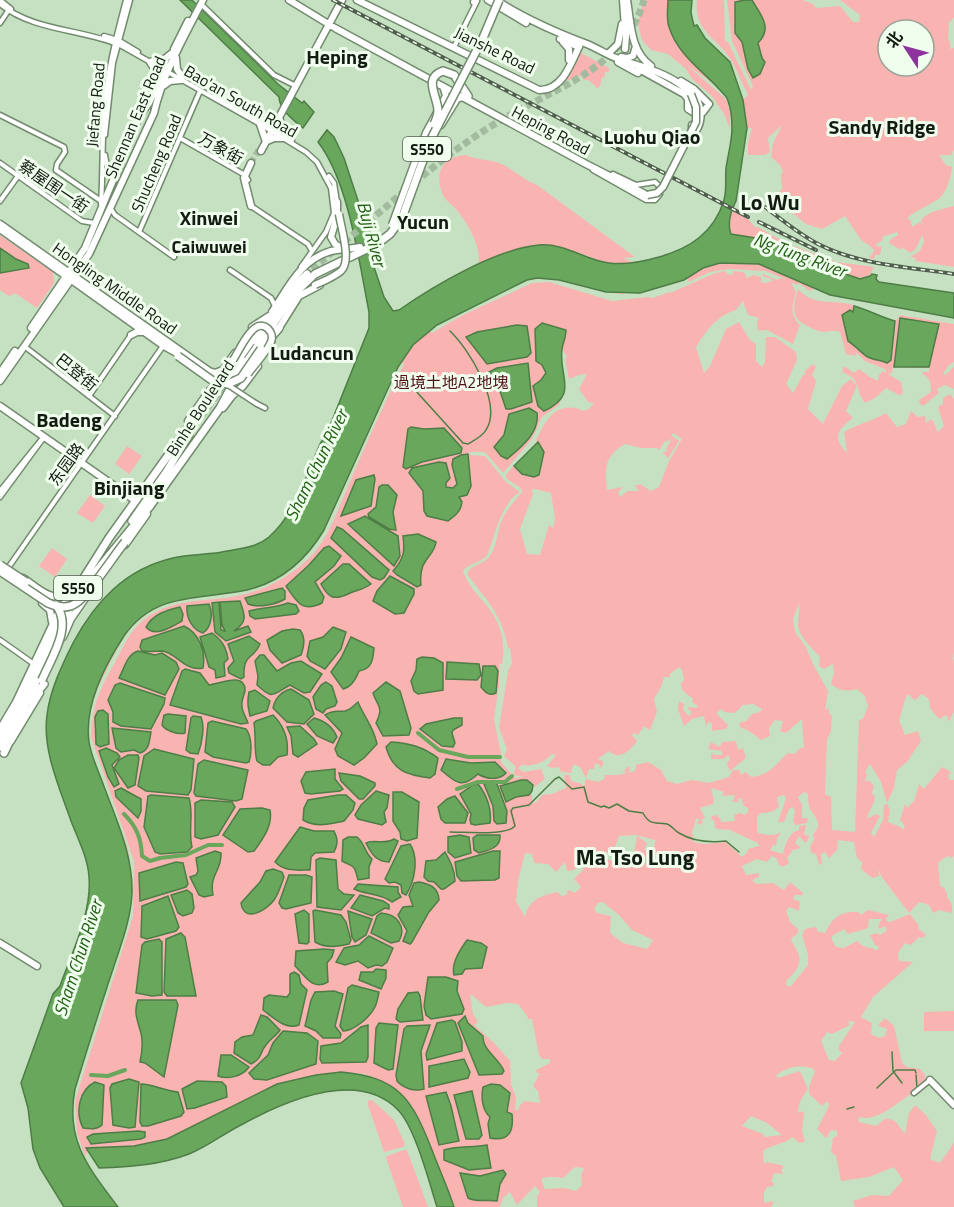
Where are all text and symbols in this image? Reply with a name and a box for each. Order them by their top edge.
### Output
north arrow [876,18,936,78]
street label: Jianshe Road [451,20,539,80]
text: 北 [879,26,908,53]
district label: Heping [306,41,368,72]
street label: Shennan East Road [98,52,172,182]
street label: Bao'an South Road [180,59,302,143]
street label: Jiefang Road [79,62,111,148]
street label: Heping Road [508,99,594,161]
street label: Shucheng Road [125,110,187,216]
district label: Sandy Ridge [829,111,935,142]
district label: Luohu Qiao [604,121,700,152]
street label: 万象街 [194,126,248,170]
road number: S550 [403,137,451,161]
street label: 蔡屋围一街 [14,154,94,218]
district label: Lo Wu [740,185,800,219]
water label: Buji River [350,198,394,272]
district label: Xinwei [180,202,238,233]
district label: Yucun [397,206,449,237]
water label: Ng Tung River [750,226,852,285]
district label: Caiwuwei [171,233,247,260]
street label: Hongling Middle Road [48,236,182,340]
district label: Ludancun [270,337,354,368]
street label: 巴登街 [51,348,103,396]
street label: Binhe Boulevard [160,355,240,461]
park label: 過境土地A2地塊 [394,370,508,394]
water label: Sham Chun River [277,403,356,525]
district label: Badeng [36,404,102,435]
street label: 东园路 [42,438,90,490]
district label: Binjiang [94,472,165,503]
road number: S550 [54,576,102,600]
district label: Ma Tso Lung [576,840,694,874]
water label: Sham Chun River [47,894,110,1020]

